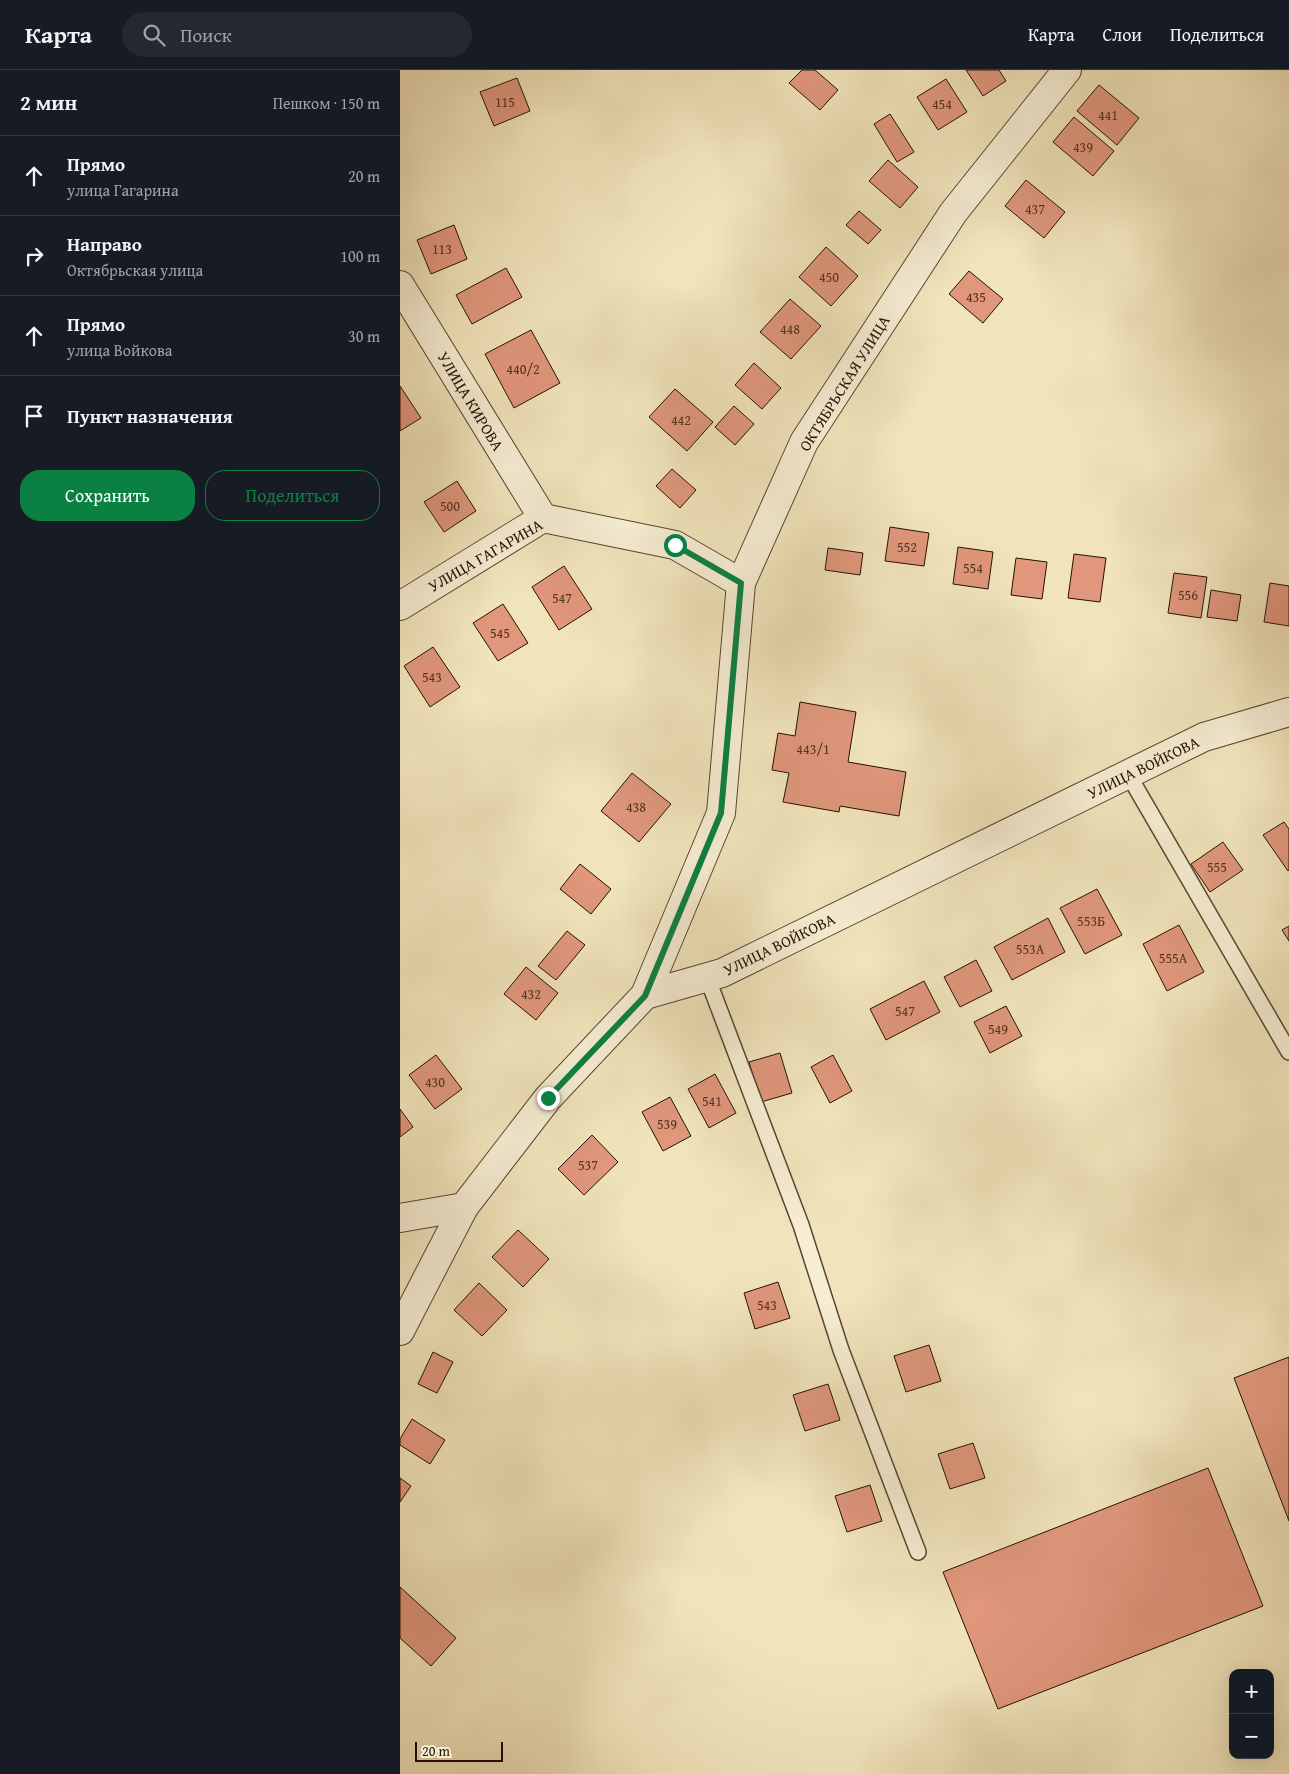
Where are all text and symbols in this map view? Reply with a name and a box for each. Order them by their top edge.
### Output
search box [122,12,472,57]
text: Карта [25,17,92,52]
icon: search [140,21,168,49]
text: Поиск [180,21,232,49]
text: Карта [1028,21,1075,48]
text: Слои [1103,21,1142,48]
text: Поделиться [1170,21,1264,48]
text: 2 мин [20,87,77,118]
text: Пешком · 150 m [273,91,380,115]
house number: 115 [495,92,515,112]
house number: 454 [932,94,952,114]
house number: 441 [1098,105,1118,125]
house number: 439 [1073,137,1093,157]
text: Прямо [67,150,125,178]
icon: ahead [20,162,48,190]
text: 20 m [348,164,380,188]
text: улица Гагарина [67,178,179,202]
house number: 437 [1025,199,1045,219]
text: Направо [67,230,142,258]
house number: 113 [432,239,452,259]
icon: right [20,242,48,270]
text: 100 m [340,244,380,268]
text: Октябрьская улица [67,258,203,282]
house number: 450 [819,267,839,287]
house number: 435 [966,287,986,307]
text: Прямо [67,310,125,338]
street label: ОКТЯБРЬСКАЯ УЛИЦА [792,310,896,456]
house number: 448 [780,319,800,339]
icon: ahead [20,322,48,350]
text: 30 m [348,324,380,348]
text: улица Войкова [67,338,172,362]
street label: УЛИЦА КИРОВА [432,347,510,455]
house number: 440/2 [506,359,540,379]
icon: arrive [20,402,48,430]
text: Пункт назначения [67,402,233,430]
house number: 442 [671,410,691,430]
button: Сохранить [20,470,195,521]
button: Поделиться [205,470,380,521]
house number: 500 [440,496,460,516]
street label: УЛИЦА ГАГАРИНА [423,512,547,598]
route start [664,534,687,557]
house number: 552 [897,537,917,557]
house number: 554 [963,558,983,578]
house number: 556 [1178,585,1198,605]
house number: 547 [552,588,572,608]
house number: 545 [490,623,510,643]
house number: 543 [422,667,442,687]
street label: УЛИЦА ВОЙКОВА [1083,729,1203,805]
house number: 443/1 [796,739,830,759]
house number: 438 [626,797,646,817]
house number: 555 [1207,857,1227,877]
street label: УЛИЦА ВОЙКОВА [719,906,839,982]
house number: 553Б [1077,911,1105,931]
house number: 553А [1016,939,1045,959]
house number: 555А [1159,948,1188,968]
house number: 432 [521,984,541,1004]
house number: 547 [895,1001,915,1021]
house number: 549 [988,1019,1008,1039]
house number: 430 [425,1072,445,1092]
route end [537,1087,560,1110]
house number: 541 [702,1091,722,1111]
house number: 539 [657,1114,677,1134]
house number: 537 [578,1155,598,1175]
house number: 543 [757,1295,777,1315]
map controls [1229,1669,1274,1759]
button: + [1229,1669,1274,1714]
button: − [1229,1714,1274,1759]
scale bar [415,1739,502,1762]
text: 20 m [422,1741,450,1761]

